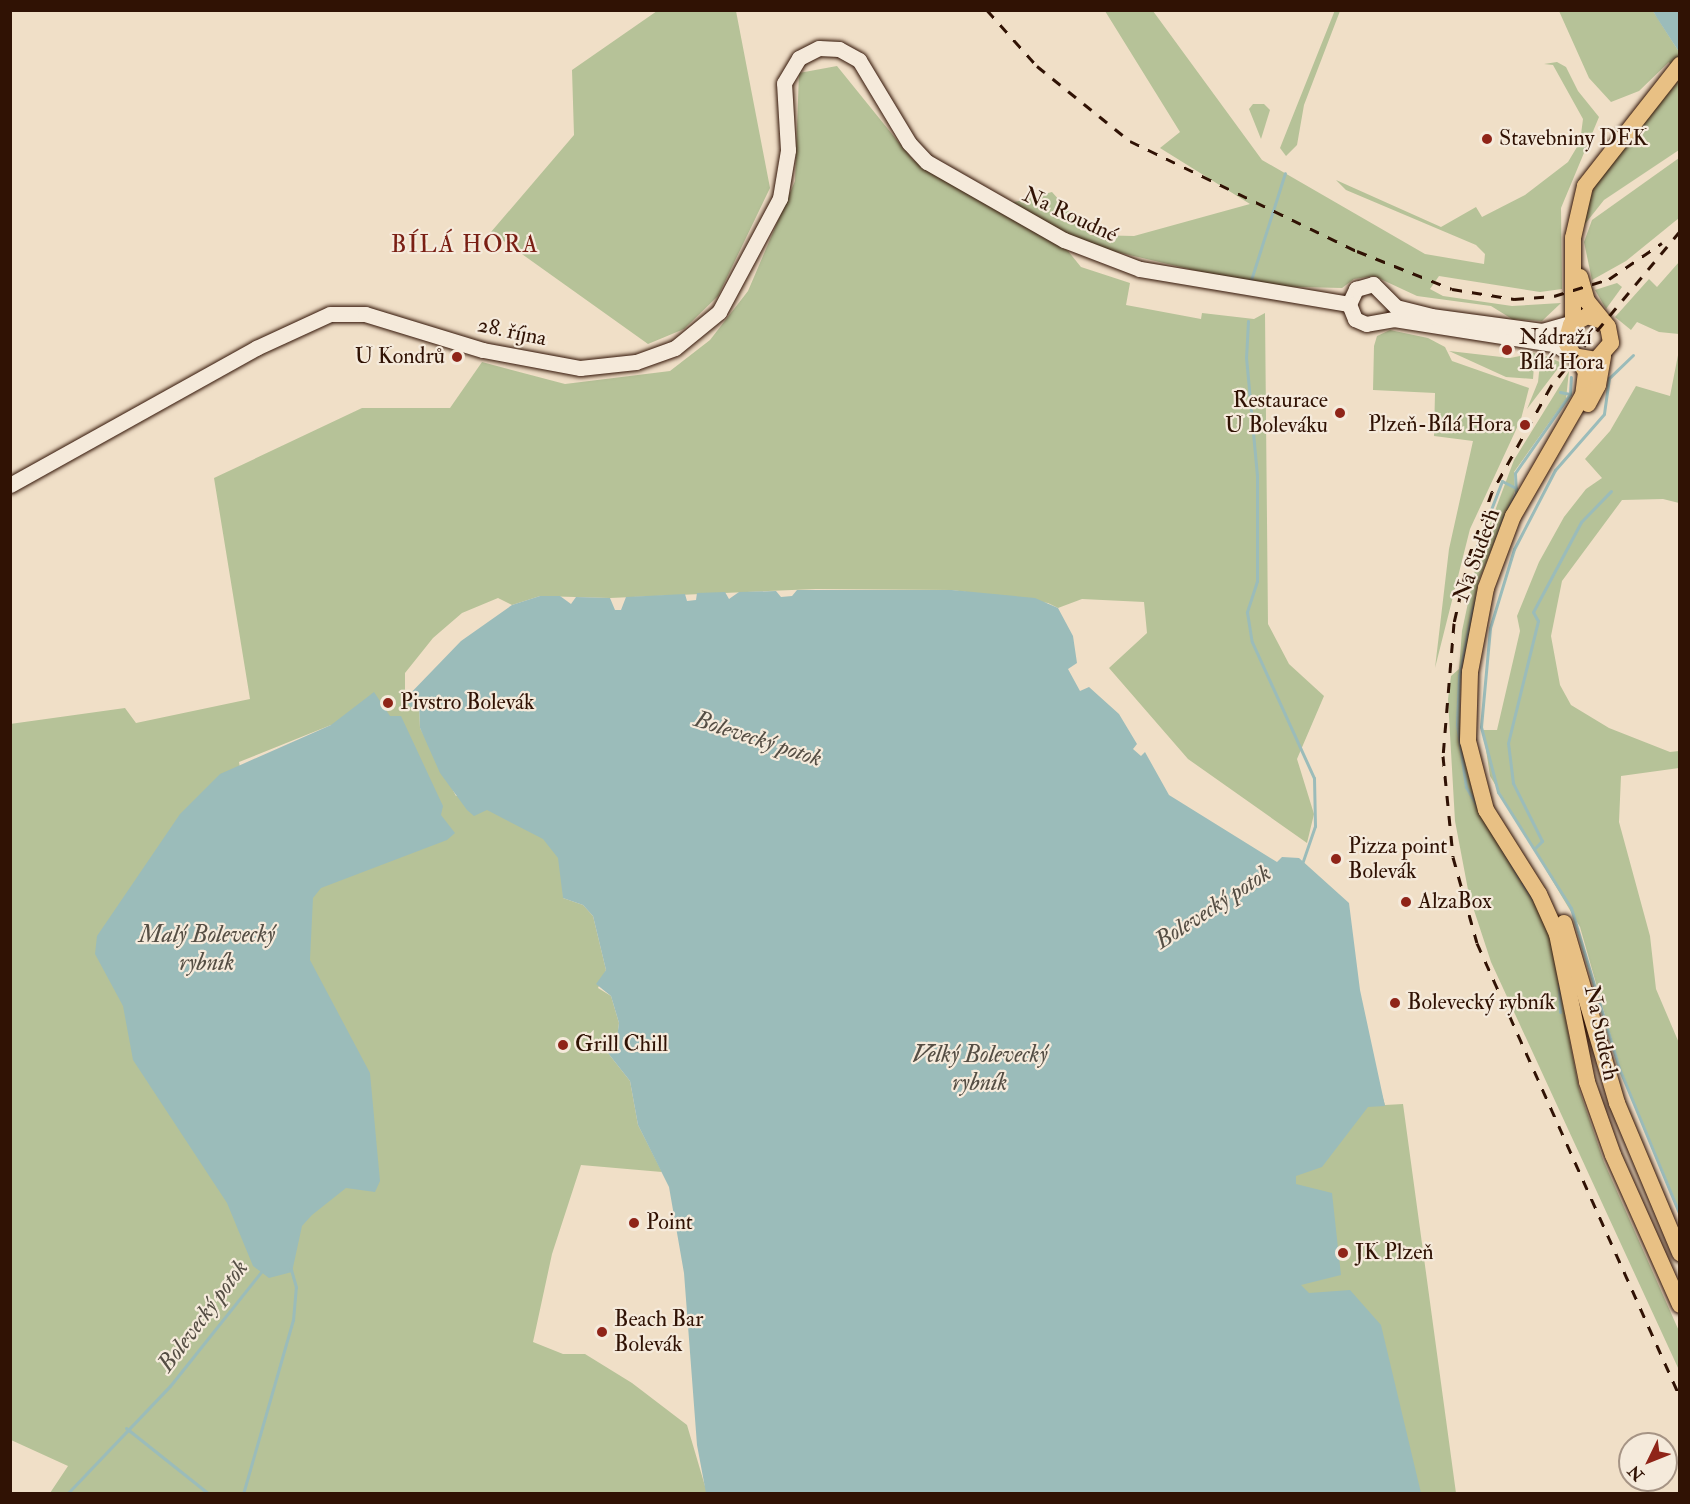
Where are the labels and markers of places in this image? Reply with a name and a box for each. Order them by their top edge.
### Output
place label: Stavebniny DEK [1499,126,1648,152]
marker: Stavebniny DEK [1480,132,1494,146]
place label: Nádraží Bílá Hora [1519,324,1604,376]
marker: Nádraží Bílá Hora [1500,343,1514,357]
place label: U Kondrů [355,344,445,370]
marker: U Kondrů [450,350,464,364]
place label: Restaurace U Boleváku [1225,387,1328,439]
marker: Restaurace U Boleváku [1333,406,1347,420]
place label: Plzeň-Bílá Hora [1368,412,1512,438]
marker: Plzeň-Bílá Hora [1516,416,1534,434]
place label: Pivstro Bolevák [400,690,535,716]
marker: Pivstro Bolevák [381,696,395,710]
place label: Pizza point Bolevák [1348,833,1447,884]
marker: Pizza point Bolevák [1329,852,1343,866]
place label: AlzaBox [1418,889,1492,915]
marker: AlzaBox [1399,895,1413,909]
place label: Bolevecký rybník [1407,990,1555,1016]
marker: Bolevecký rybník [1388,996,1402,1010]
place label: Grill Chill [575,1032,668,1058]
marker: Grill Chill [556,1038,570,1052]
place label: Point [646,1210,693,1236]
marker: Point [627,1216,641,1230]
place label: JK Plzeň [1355,1240,1434,1266]
marker: JK Plzeň [1336,1246,1350,1260]
place label: Beach Bar Bolevák [614,1306,703,1358]
marker: Beach Bar Bolevák [595,1325,609,1339]

